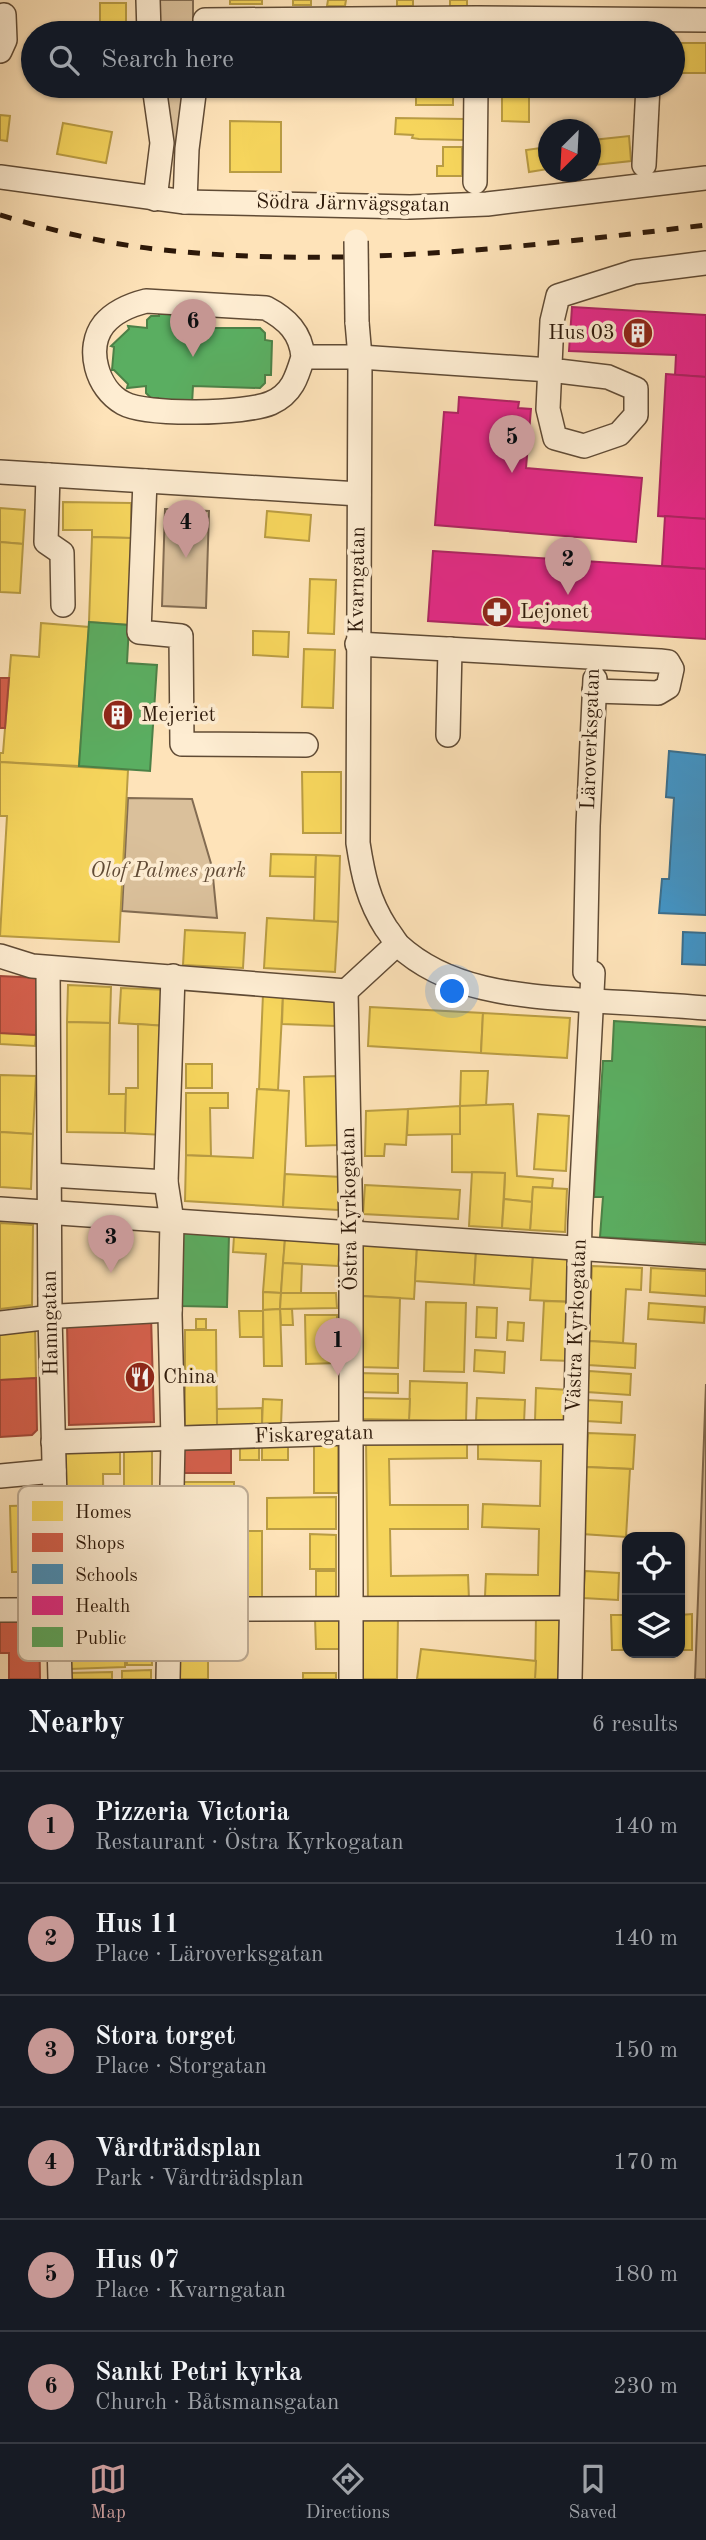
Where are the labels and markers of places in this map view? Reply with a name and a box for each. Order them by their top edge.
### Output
pin: 6 [170,299,216,357]
building icon: Hus 03 [621,316,655,350]
place label: Hus 03 [548,323,615,344]
pin: 5 [489,415,535,473]
pin: 4 [163,500,209,558]
pin: 2 [545,537,591,595]
pharmacy icon: Lejonet [480,595,514,629]
place label: Lejonet [520,602,589,623]
building icon: Mejeriet [101,698,135,732]
place label: Mejeriet [141,705,216,726]
pin: 3 [88,1215,134,1273]
pin: 1 [315,1318,361,1376]
restaurant icon: China [123,1360,157,1394]
place label: China [163,1367,216,1388]

